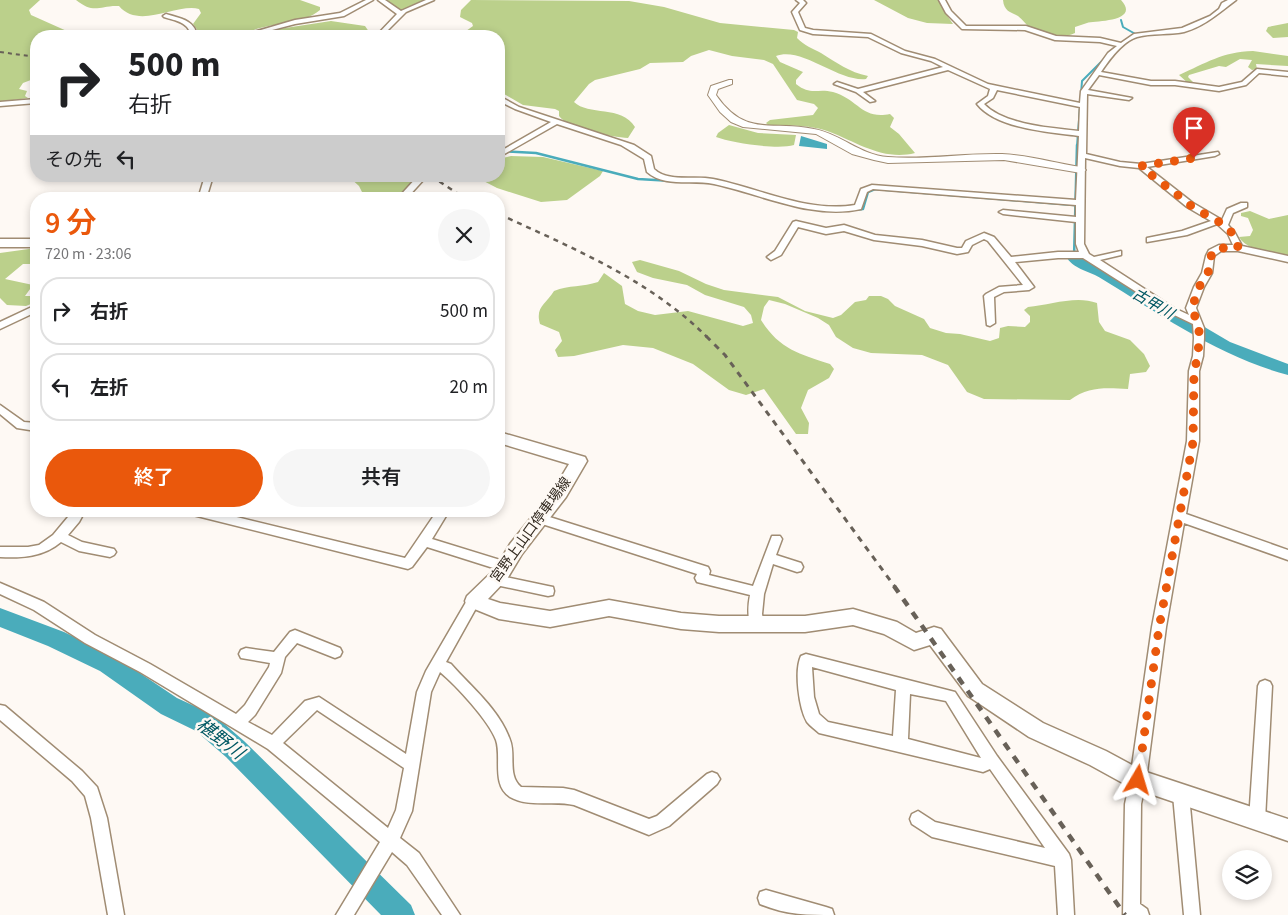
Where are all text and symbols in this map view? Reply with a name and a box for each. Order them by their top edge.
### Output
text: 500 m [128,40,220,90]
icon: right [45,50,110,115]
text: 右折 [128,89,172,121]
pin [1173,107,1215,158]
icon: arrive [1180,114,1208,142]
icon: left [112,145,140,173]
text: その先 [45,147,102,174]
text: 9 分 [45,202,96,245]
button: close [438,209,490,261]
text: 720 m · 23:06 [45,243,132,265]
water label: 古甲川 [1128,284,1179,325]
icon: right [47,297,75,325]
text: 500 m [440,298,488,325]
text: 右折 [90,299,128,326]
icon: left [47,373,75,401]
text: 20 m [450,374,488,401]
text: 左折 [90,375,128,402]
button: 終了 [45,449,263,507]
button: 共有 [273,449,490,507]
street label: 宮野上山口停車場線 [486,473,576,587]
water label: 椹野川 [191,713,251,767]
position arrow [1111,753,1163,805]
map controls [1222,850,1272,900]
button: layers [1222,850,1272,900]

